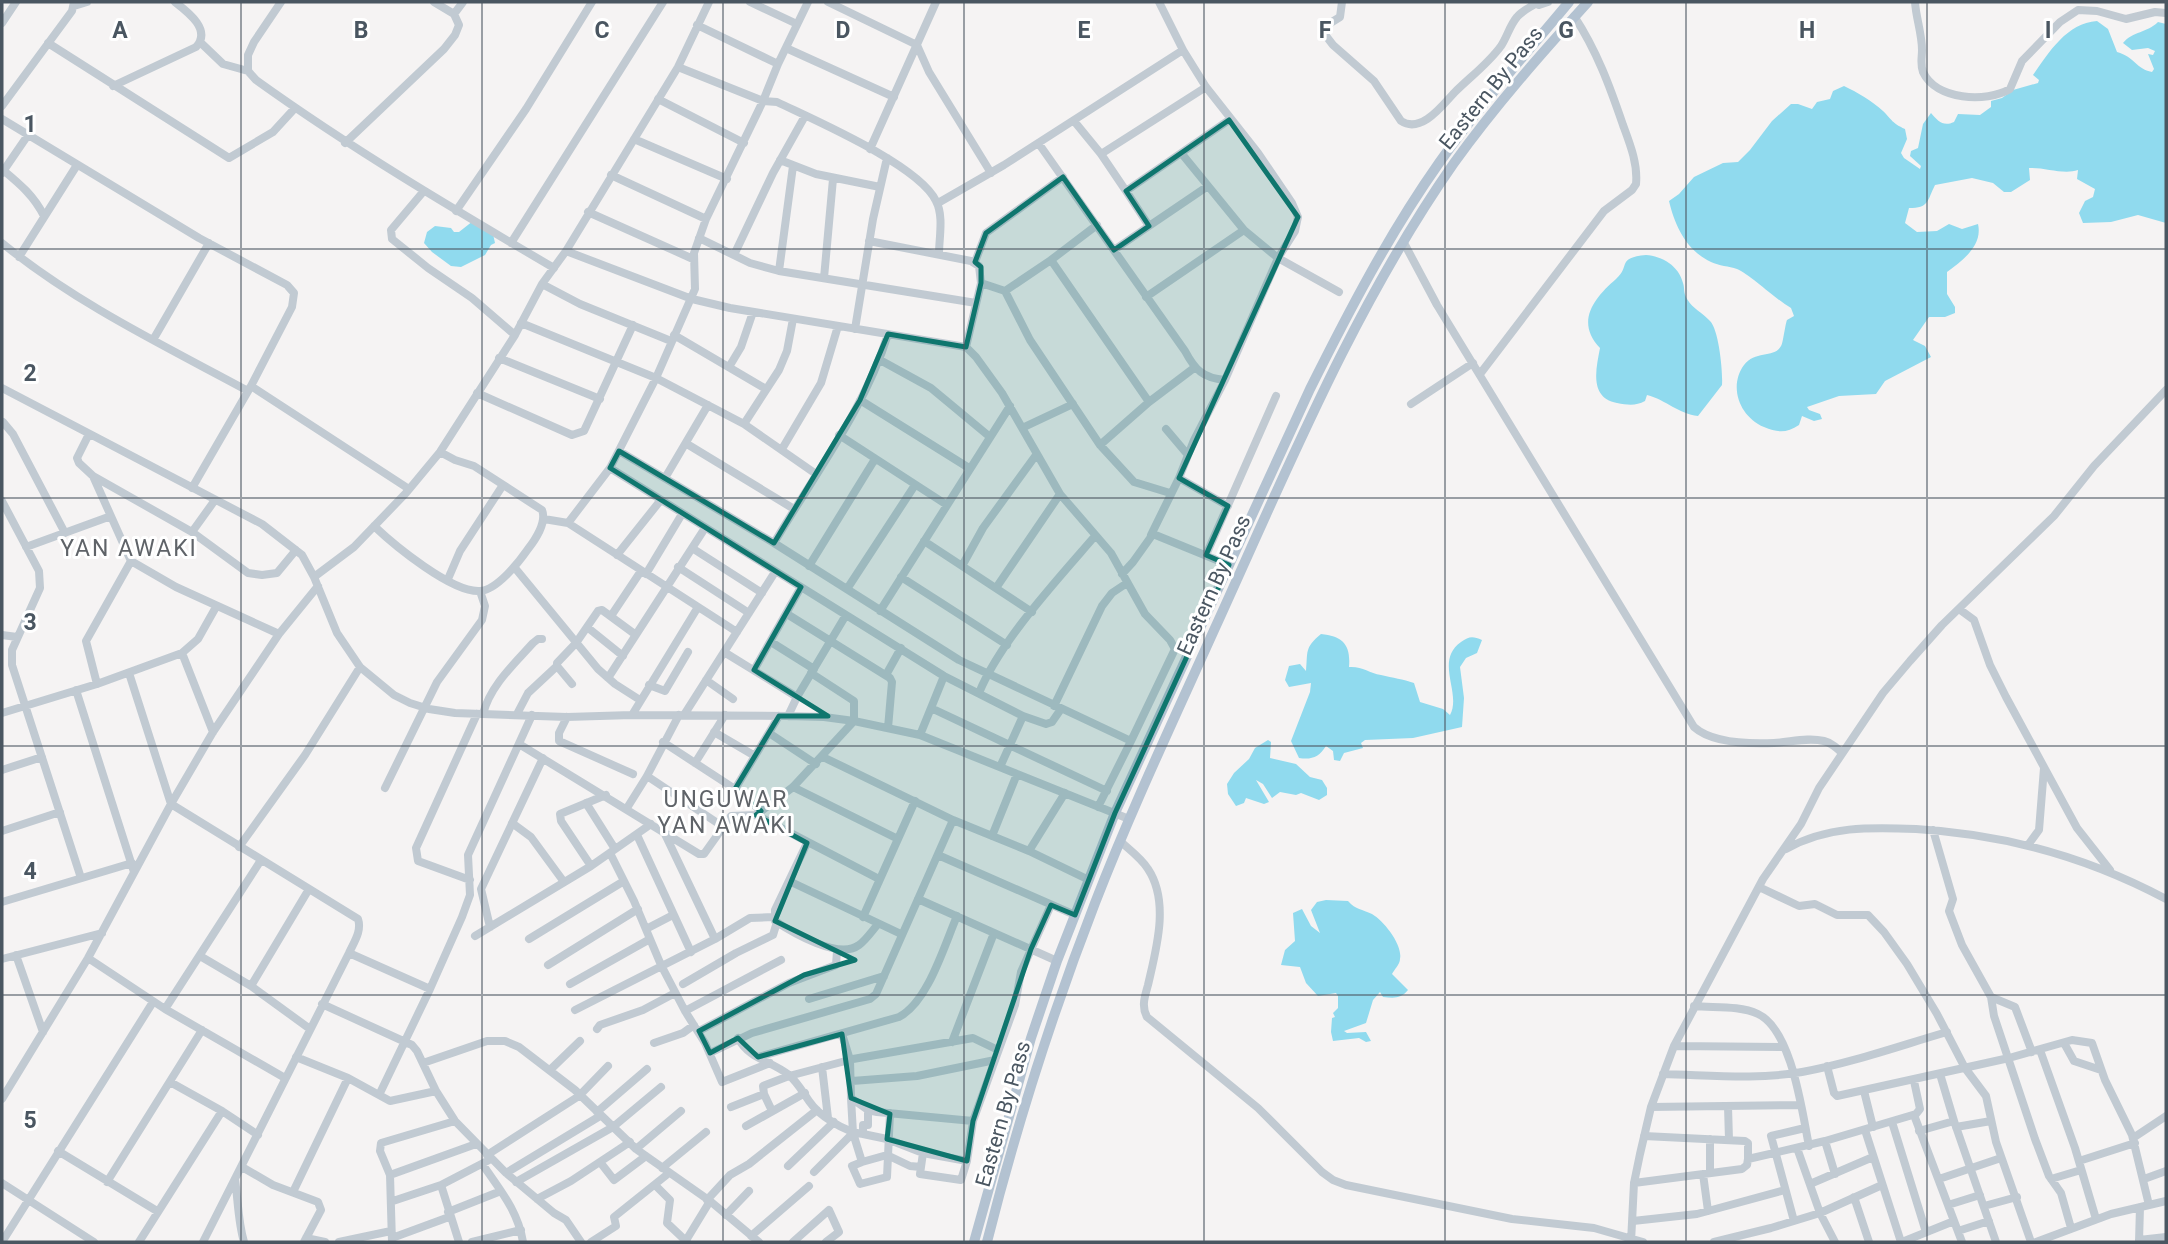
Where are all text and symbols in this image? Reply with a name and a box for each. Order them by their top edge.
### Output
text: A [112,17,128,44]
text: B [354,17,368,44]
text: C [594,17,610,44]
text: D [836,17,850,44]
text: E [1078,17,1091,44]
text: F [1319,17,1332,44]
text: G [1558,17,1574,44]
text: H [1799,17,1815,44]
text: I [2045,17,2051,44]
street label: Eastern By Pass [1434,22,1548,154]
text: 1 [23,111,37,138]
text: 2 [23,360,37,387]
street label: Eastern By Pass [1172,511,1256,659]
district label: YAN AWAKI [60,535,198,562]
text: 3 [23,609,37,636]
district label: UNGUWAR YAN AWAKI [657,786,795,839]
text: 4 [23,858,37,885]
street label: Eastern By Pass [971,1038,1035,1190]
text: 5 [23,1107,37,1134]

